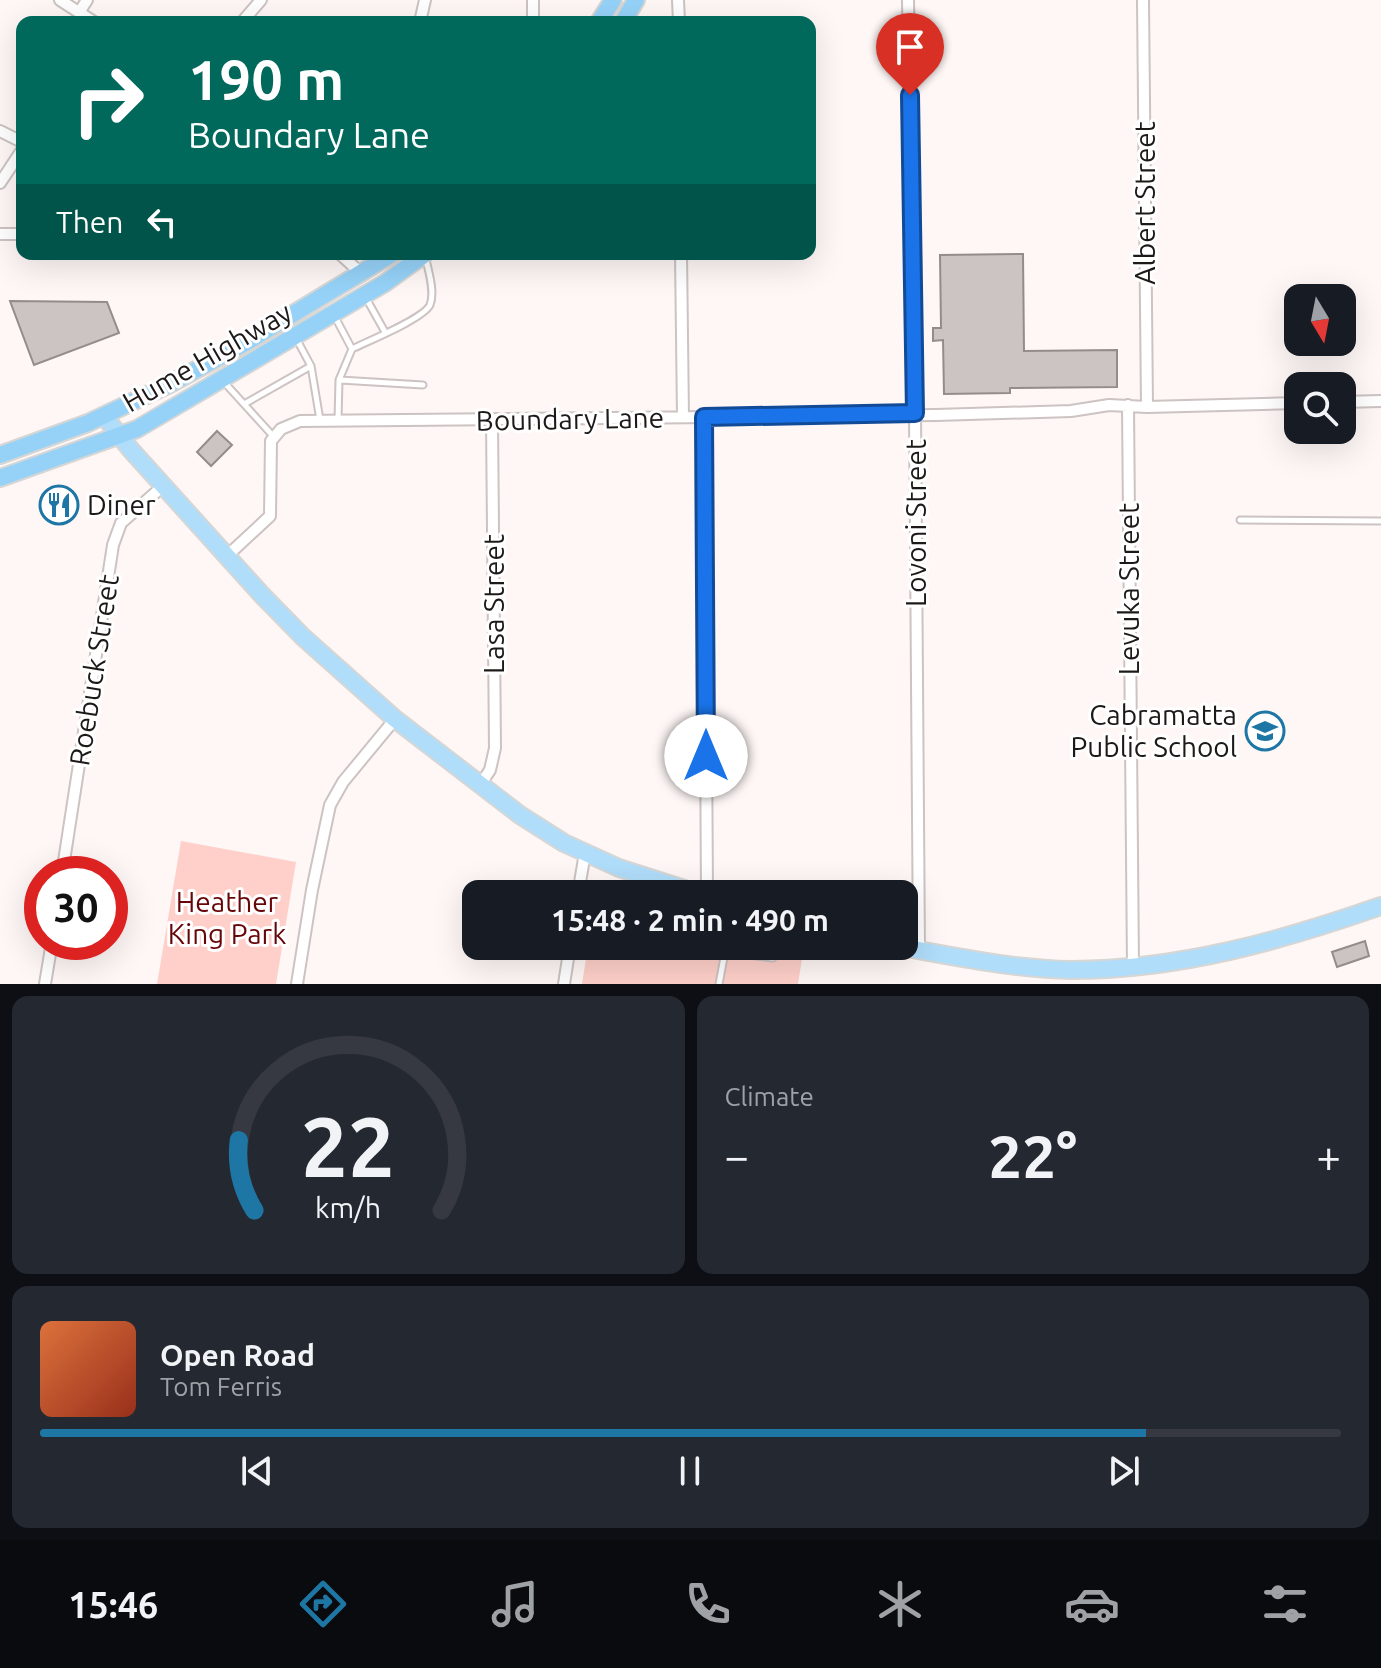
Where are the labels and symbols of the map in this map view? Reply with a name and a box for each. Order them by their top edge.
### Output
pin [876,13,944,95]
street label: Albert Street [1129,121,1160,285]
north arrow [1284,284,1356,356]
street label: Hume Highway [117,296,297,417]
street label: Boundary Lane [476,401,664,436]
street label: Lovoni Street [900,439,931,607]
restaurant icon: Diner [38,484,80,526]
place label: Diner [87,489,156,520]
street label: Levuka Street [1113,503,1144,675]
street label: Lasa Street [478,534,509,674]
street label: Roebuck Street [63,572,124,768]
place label: Cabramatta Public School [1071,699,1237,762]
school or university icon: Cabramatta Public School [1244,710,1286,752]
position arrow [664,714,748,798]
speed limit sign: 30 [24,856,128,960]
park label: Heather King Park [168,886,286,949]

